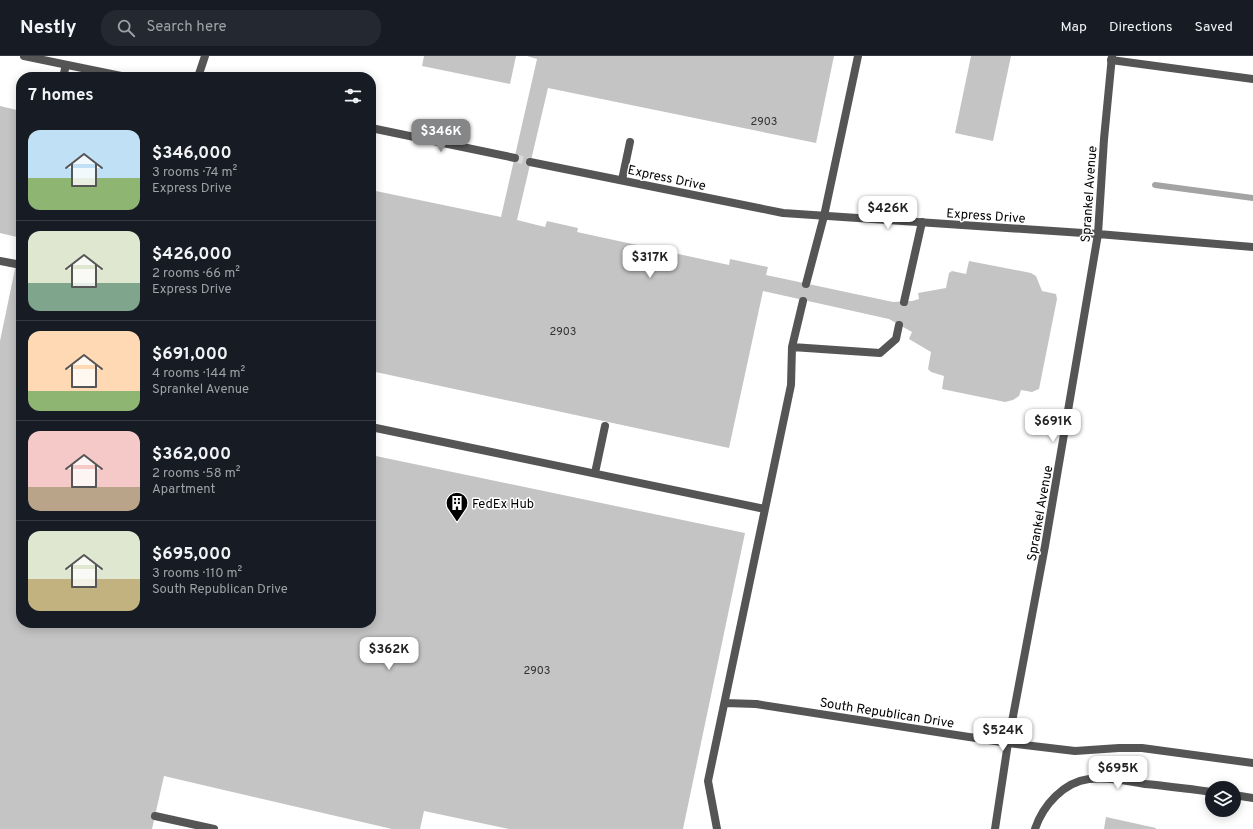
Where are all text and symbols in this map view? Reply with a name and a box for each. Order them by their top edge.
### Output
search box [101,10,381,46]
text: Nestly [20,16,77,40]
icon: search [115,17,137,39]
text: Search here [147,18,227,37]
text: Map [1061,19,1087,36]
text: Directions [1109,19,1173,36]
text: Saved [1195,19,1233,36]
text: 7 homes [28,85,94,107]
icon: filters [342,85,364,107]
house number: 2903 [751,115,777,129]
pin: $346K [413,119,469,153]
text: $346K [420,124,462,140]
text: $346,000 [152,143,232,165]
street label: Sprankel Avenue [1079,145,1101,243]
icon: home [60,146,108,194]
street label: Express Drive [626,163,707,195]
text: 3 rooms · 74 m² [152,165,237,181]
text: Express Drive [152,181,232,197]
pin: $426K [860,196,916,230]
text: $426K [867,201,909,217]
street label: Express Drive [946,206,1026,228]
text: $426,000 [152,244,232,266]
pin: $317K [622,245,678,279]
icon: home [60,247,108,295]
text: $317K [632,250,668,266]
text: 2 rooms · 66 m² [152,266,240,282]
text: Express Drive [152,282,232,298]
house number: 2903 [550,325,576,339]
text: $691,000 [152,344,228,366]
icon: home [60,347,108,395]
text: 4 rooms · 144 m² [152,366,245,382]
text: Sprankel Avenue [152,382,249,398]
pin: $691K [1025,409,1081,443]
text: $691K [1034,414,1072,430]
text: $362,000 [152,444,231,466]
icon: home [60,447,108,495]
street label: Sprankel Avenue [1025,464,1057,563]
text: 2 rooms · 58 m² [152,466,240,482]
text: Apartment [152,482,215,498]
building icon: FedEx Hub [444,490,470,523]
place label: FedEx Hub [472,497,534,513]
text: $695,000 [152,544,231,566]
icon: home [60,547,108,595]
text: 3 rooms · 110 m² [152,566,242,582]
text: South Republican Drive [152,582,288,598]
pin: $362K [361,637,417,671]
text: $362K [369,642,409,658]
house number: 2903 [524,664,550,678]
street label: South Republican Drive [818,695,955,733]
pin: $524K [975,718,1031,752]
text: $524K [982,723,1024,739]
pin: $695K [1090,756,1146,790]
text: $695K [1098,761,1139,777]
map controls [1205,781,1241,817]
button: layers [1205,781,1241,817]

